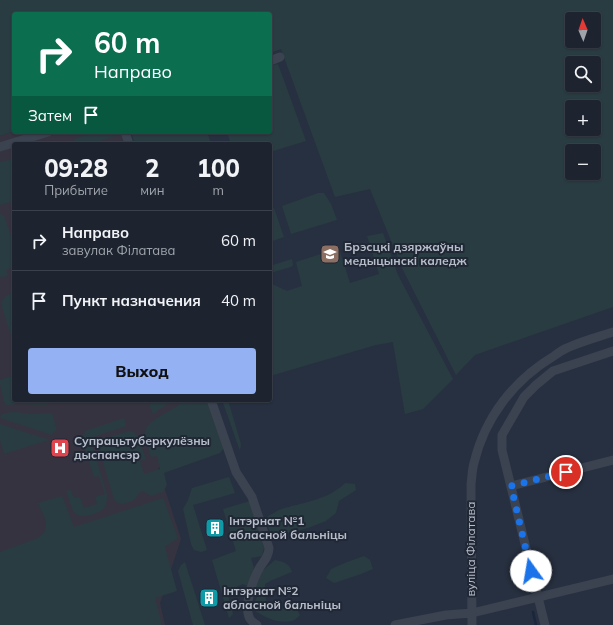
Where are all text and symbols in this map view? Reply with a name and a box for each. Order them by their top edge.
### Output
north arrow [565,12,601,48]
map controls [565,12,601,180]
text: 60 m [94,25,160,60]
icon: right [28,28,80,80]
button: search [565,56,601,92]
text: Направо [94,60,172,83]
button: + [565,100,601,136]
icon: arrive [80,104,102,126]
text: Затем [28,106,72,125]
button: − [565,144,601,180]
text: 09:28 [44,153,108,183]
text: 2 [145,153,160,183]
text: 100 [197,153,240,183]
text: Прибытие [44,182,108,198]
text: мин [140,182,164,198]
text: m [213,182,224,198]
text: Направо [62,223,129,242]
icon: right [28,230,50,252]
text: 60 m [221,231,256,250]
place label: Брэсцкі дзяржаўны медыцынскі каледж [344,239,467,268]
text: завулак Філатава [62,242,175,258]
school or university icon: Брэсцкі дзяржаўны медыцынскі каледж [319,243,341,265]
icon: arrive [28,290,50,312]
text: Пункт назначения [62,291,201,310]
text: 40 m [221,291,256,310]
button: Выход [28,348,256,394]
place label: Супрацьтуберкулёзны дыспансэр [74,433,210,462]
hospital icon: Супрацьтуберкулёзны дыспансэр [49,437,71,459]
pin [549,455,583,489]
icon: arrive [555,461,577,483]
street label: вуліца Філатава [463,501,478,597]
place label: Інтэрнат №1 абласной бальніцы [229,513,347,542]
building icon: Інтэрнат №1 абласной бальніцы [204,517,226,539]
position arrow [510,550,552,592]
place label: Інтэрнат №2 абласной бальніцы [223,583,341,612]
building icon: Інтэрнат №2 абласной бальніцы [198,587,220,609]

